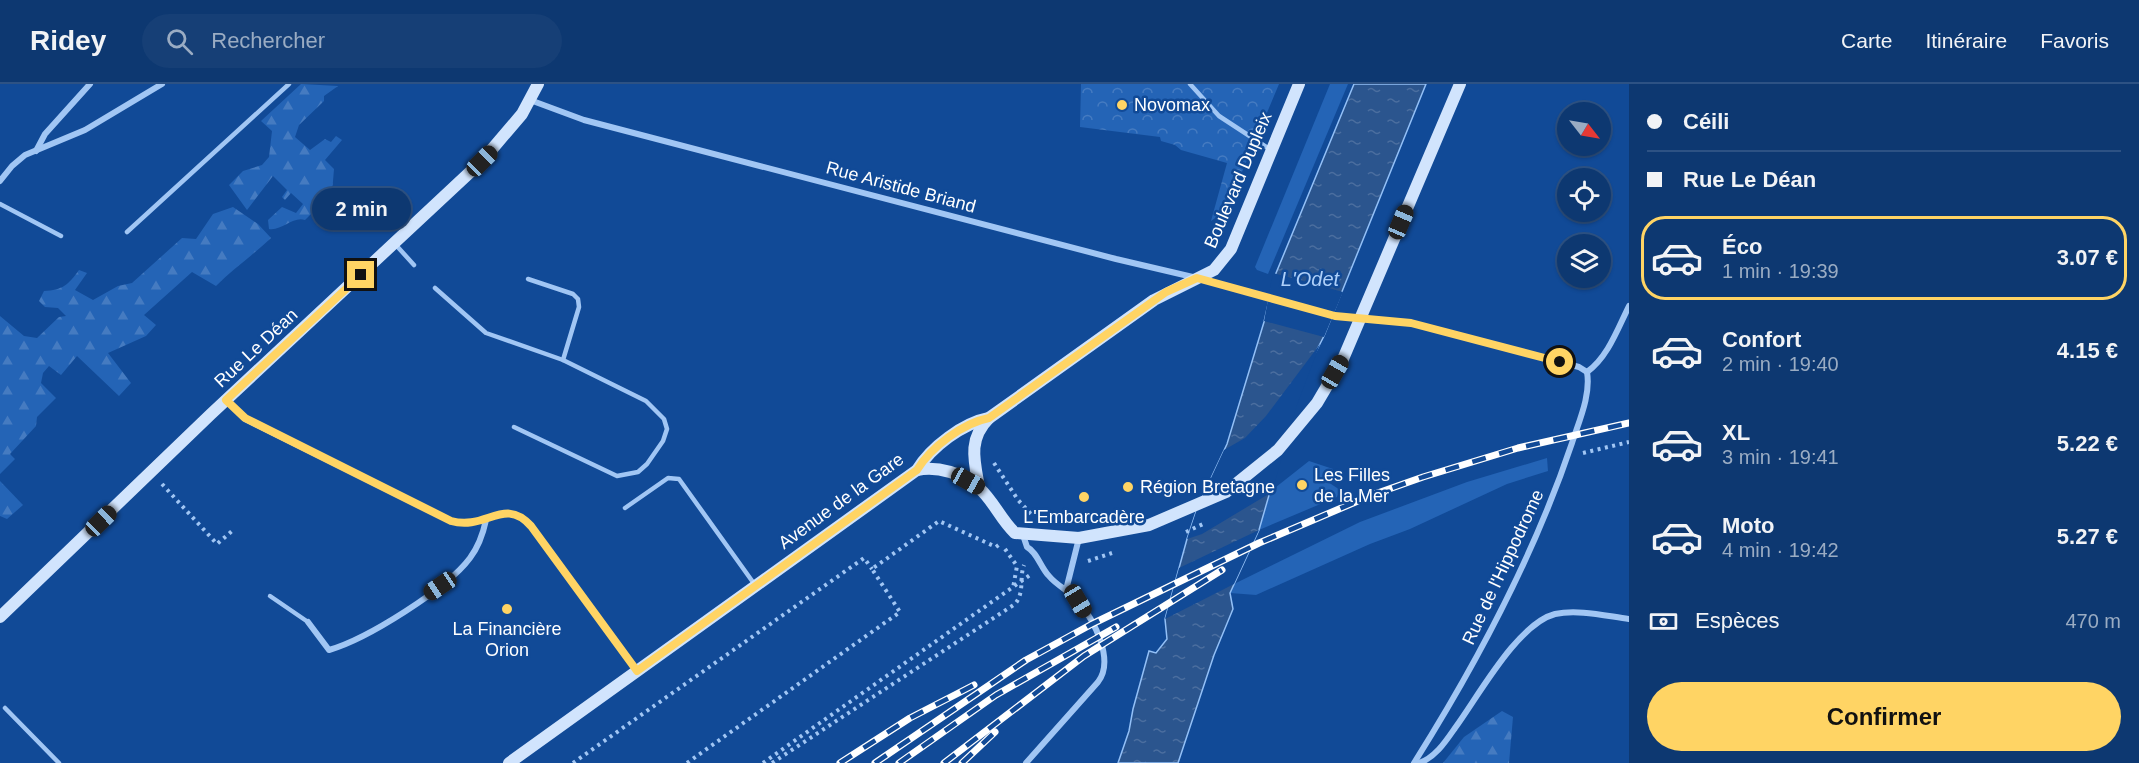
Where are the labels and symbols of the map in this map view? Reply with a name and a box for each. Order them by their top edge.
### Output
place label: Novomax [1134,95,1210,115]
marker: Novomax [1115,98,1129,112]
north arrow [1557,102,1611,156]
street label: Boulevard Dupleix [1200,109,1276,251]
car [463,142,501,180]
street label: Rue Aristide Briand [824,157,978,217]
callout: 2 min [312,188,410,230]
car [1386,202,1416,242]
route end [347,261,374,288]
water label: L'Odet [1281,268,1341,290]
street label: Rue Le Déan [210,305,302,391]
route start [1546,348,1573,375]
car [1318,352,1352,392]
street label: Avenue de la Gare [775,449,907,553]
car [948,464,988,498]
place label: Les Filles de la Mer [1314,465,1390,506]
place label: Région Bretagne [1140,477,1275,497]
marker: Les Filles de la Mer [1295,478,1309,492]
marker: Région Bretagne [1121,480,1135,494]
street label: Rue de l'Hippodrome [1458,486,1548,648]
marker: L'Embarcadère [1077,490,1091,504]
car [82,502,120,540]
place label: L'Embarcadère [1023,507,1145,527]
car [420,568,460,604]
car [1061,581,1095,621]
marker: La Financière Orion [500,602,514,616]
place label: La Financière Orion [452,619,562,660]

